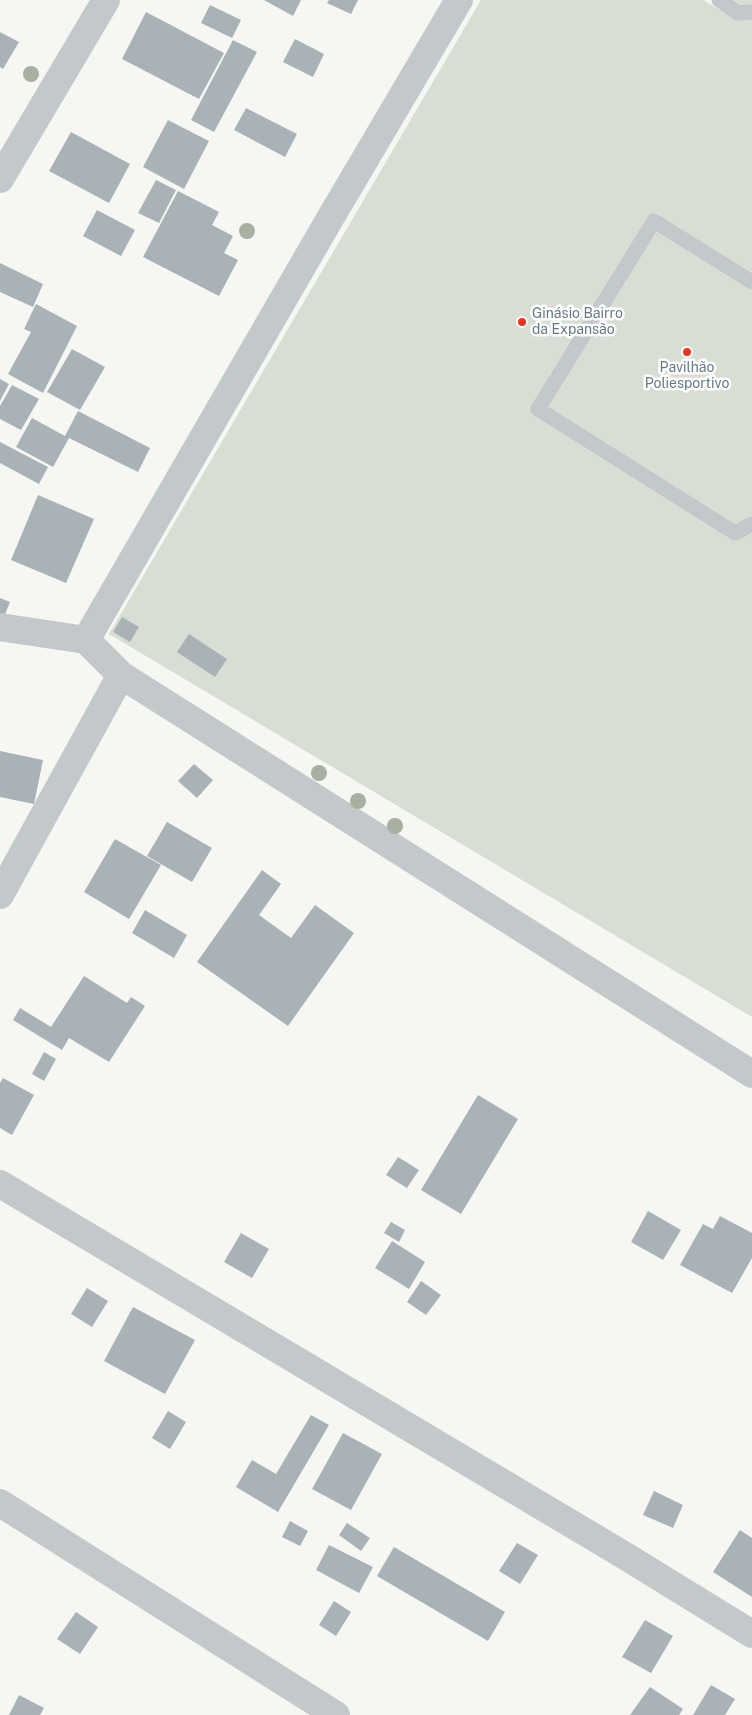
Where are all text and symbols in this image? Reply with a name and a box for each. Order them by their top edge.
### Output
place label: Ginásio Bairro da Expansão [532,306,623,338]
marker: Ginásio Bairro da Expansão [516,316,528,328]
marker: Pavilhão Poliesportivo [681,346,693,358]
place label: Pavilhão Poliesportivo [645,360,729,392]

